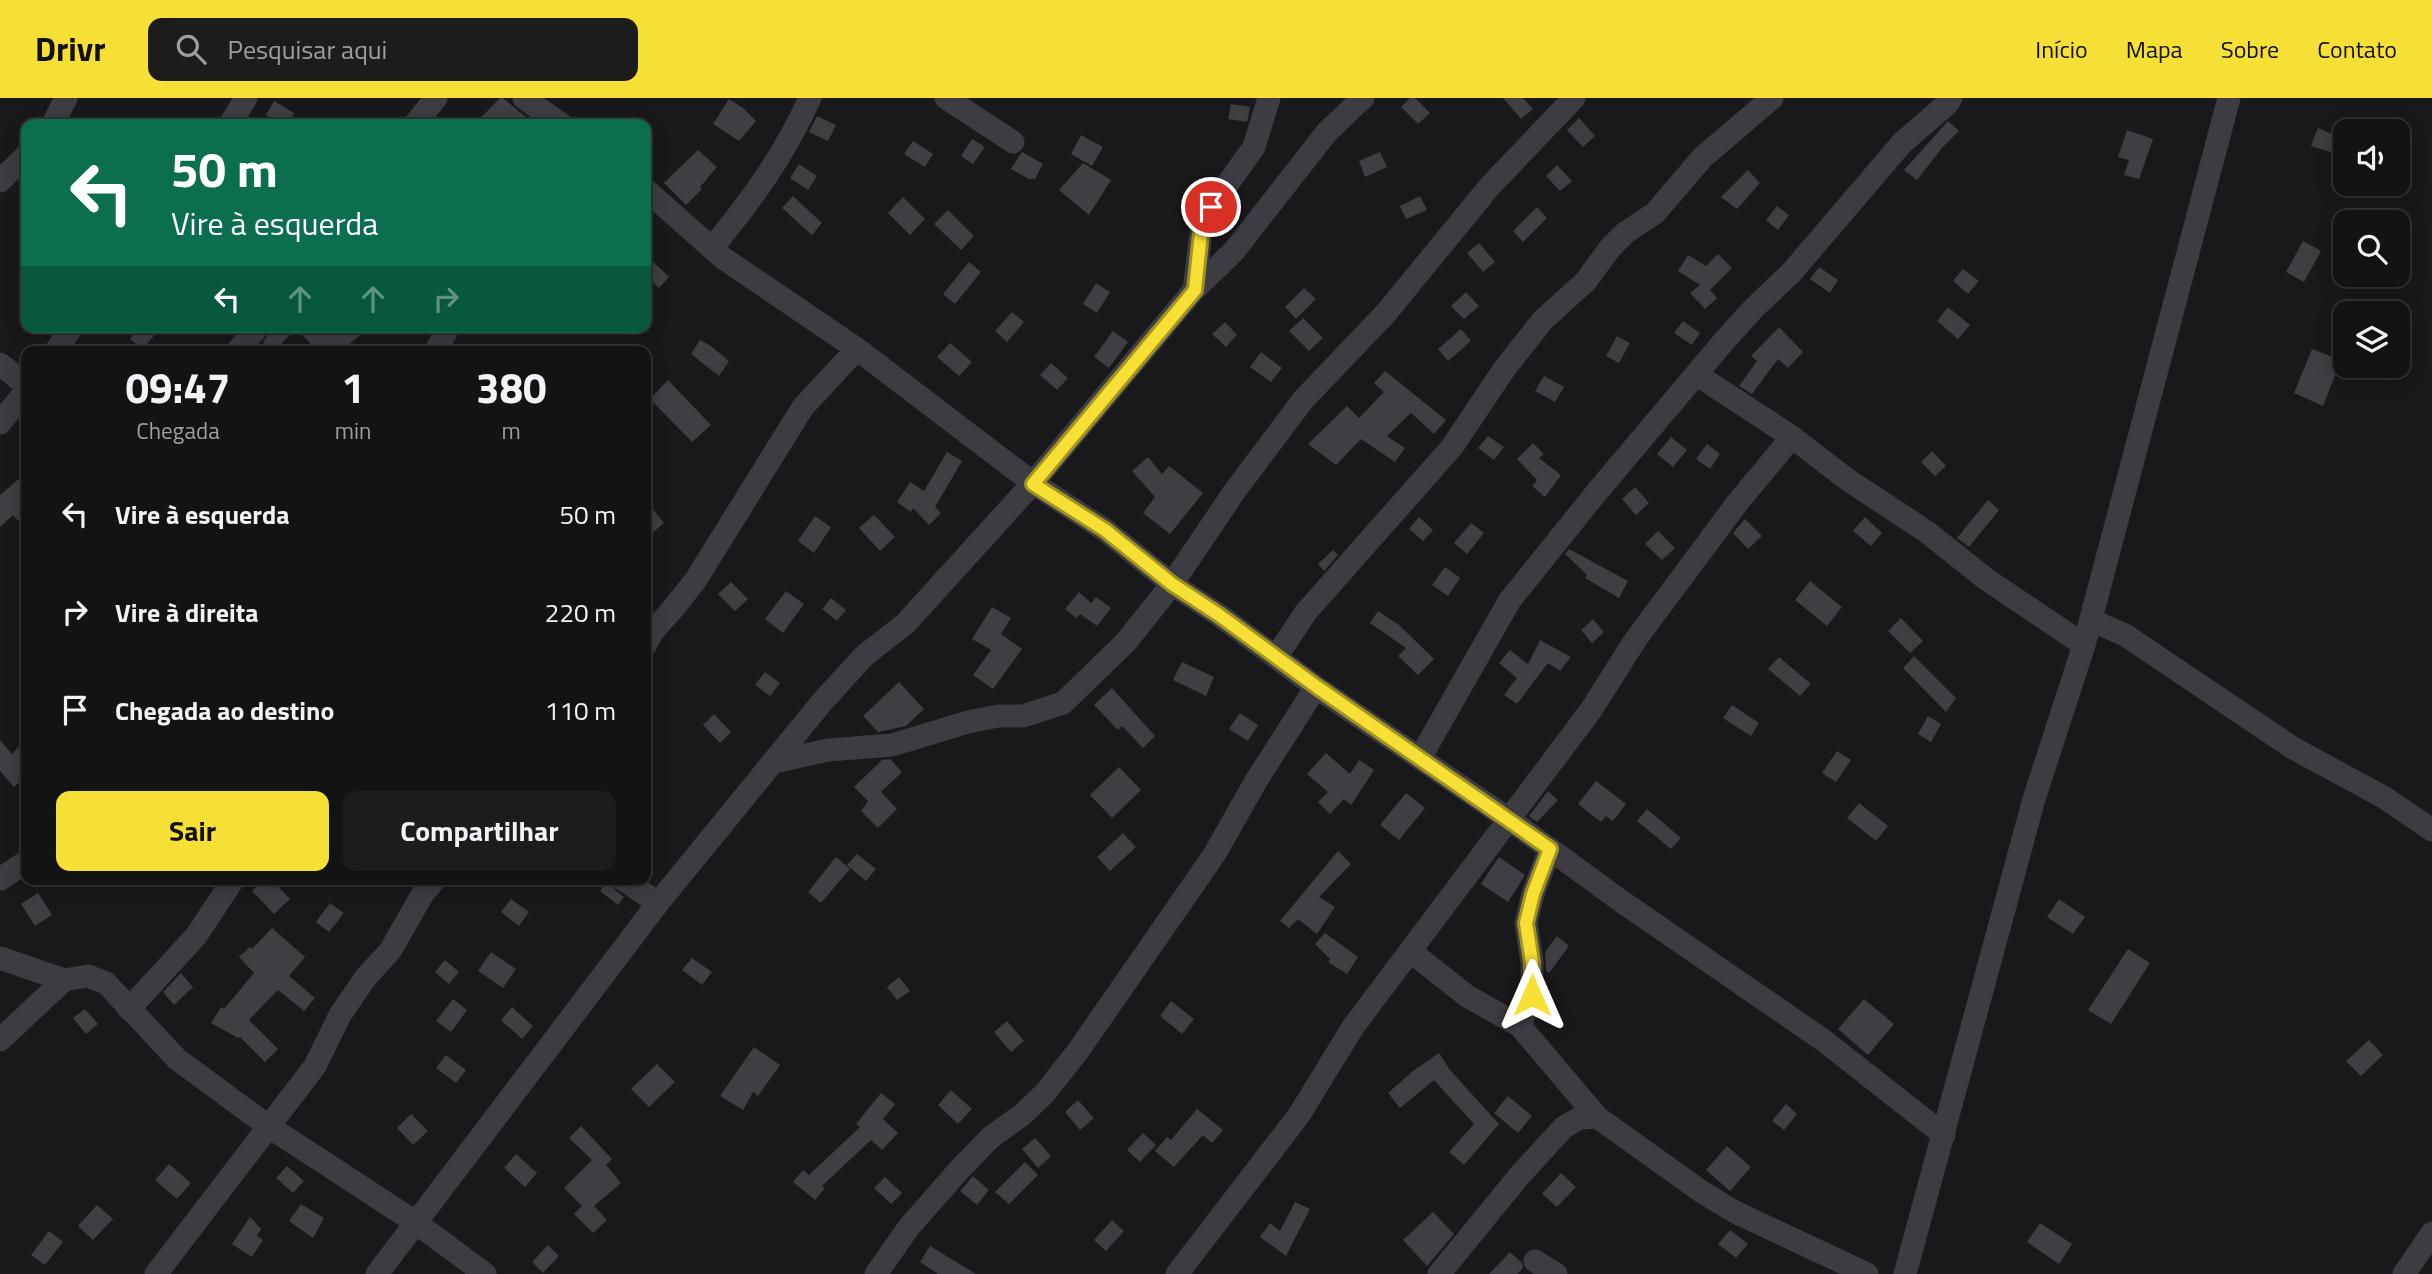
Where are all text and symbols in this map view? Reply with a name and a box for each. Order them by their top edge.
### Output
search box [148,18,638,81]
text: Drivr [35,24,106,74]
icon: search [172,30,210,68]
text: Pesquisar aqui [228,30,387,69]
text: Início [2035,31,2088,67]
text: Mapa [2126,31,2183,67]
text: Sobre [2221,31,2279,67]
text: Contato [2317,31,2397,67]
map controls [2333,119,2410,378]
button: sound [2333,119,2410,196]
text: 50 m [171,131,278,206]
icon: left [56,147,147,238]
pin [1181,177,1241,237]
icon: arrive [1192,188,1230,226]
text: Vire à esquerda [171,199,378,247]
button: search [2333,210,2410,287]
icon: left [208,280,246,318]
icon: ahead [281,280,319,318]
icon: ahead [354,280,392,318]
icon: right [427,280,465,318]
button: layers [2333,301,2410,378]
text: 09:47 [125,355,230,419]
text: 1 [341,355,365,419]
text: 380 [476,355,546,419]
text: Chegada [136,413,220,448]
text: min [335,413,371,448]
text: m [502,413,521,448]
icon: left [56,495,94,533]
text: Vire à esquerda [115,495,290,534]
text: 50 m [559,495,616,534]
icon: right [56,593,94,631]
text: Vire à direita [115,593,258,632]
text: 220 m [545,593,616,632]
icon: arrive [56,691,94,729]
text: Chegada ao destino [115,691,334,730]
text: 110 m [545,691,616,730]
button: Sair [56,791,329,871]
button: Compartilhar [343,791,616,871]
position arrow [1495,958,1569,1032]

